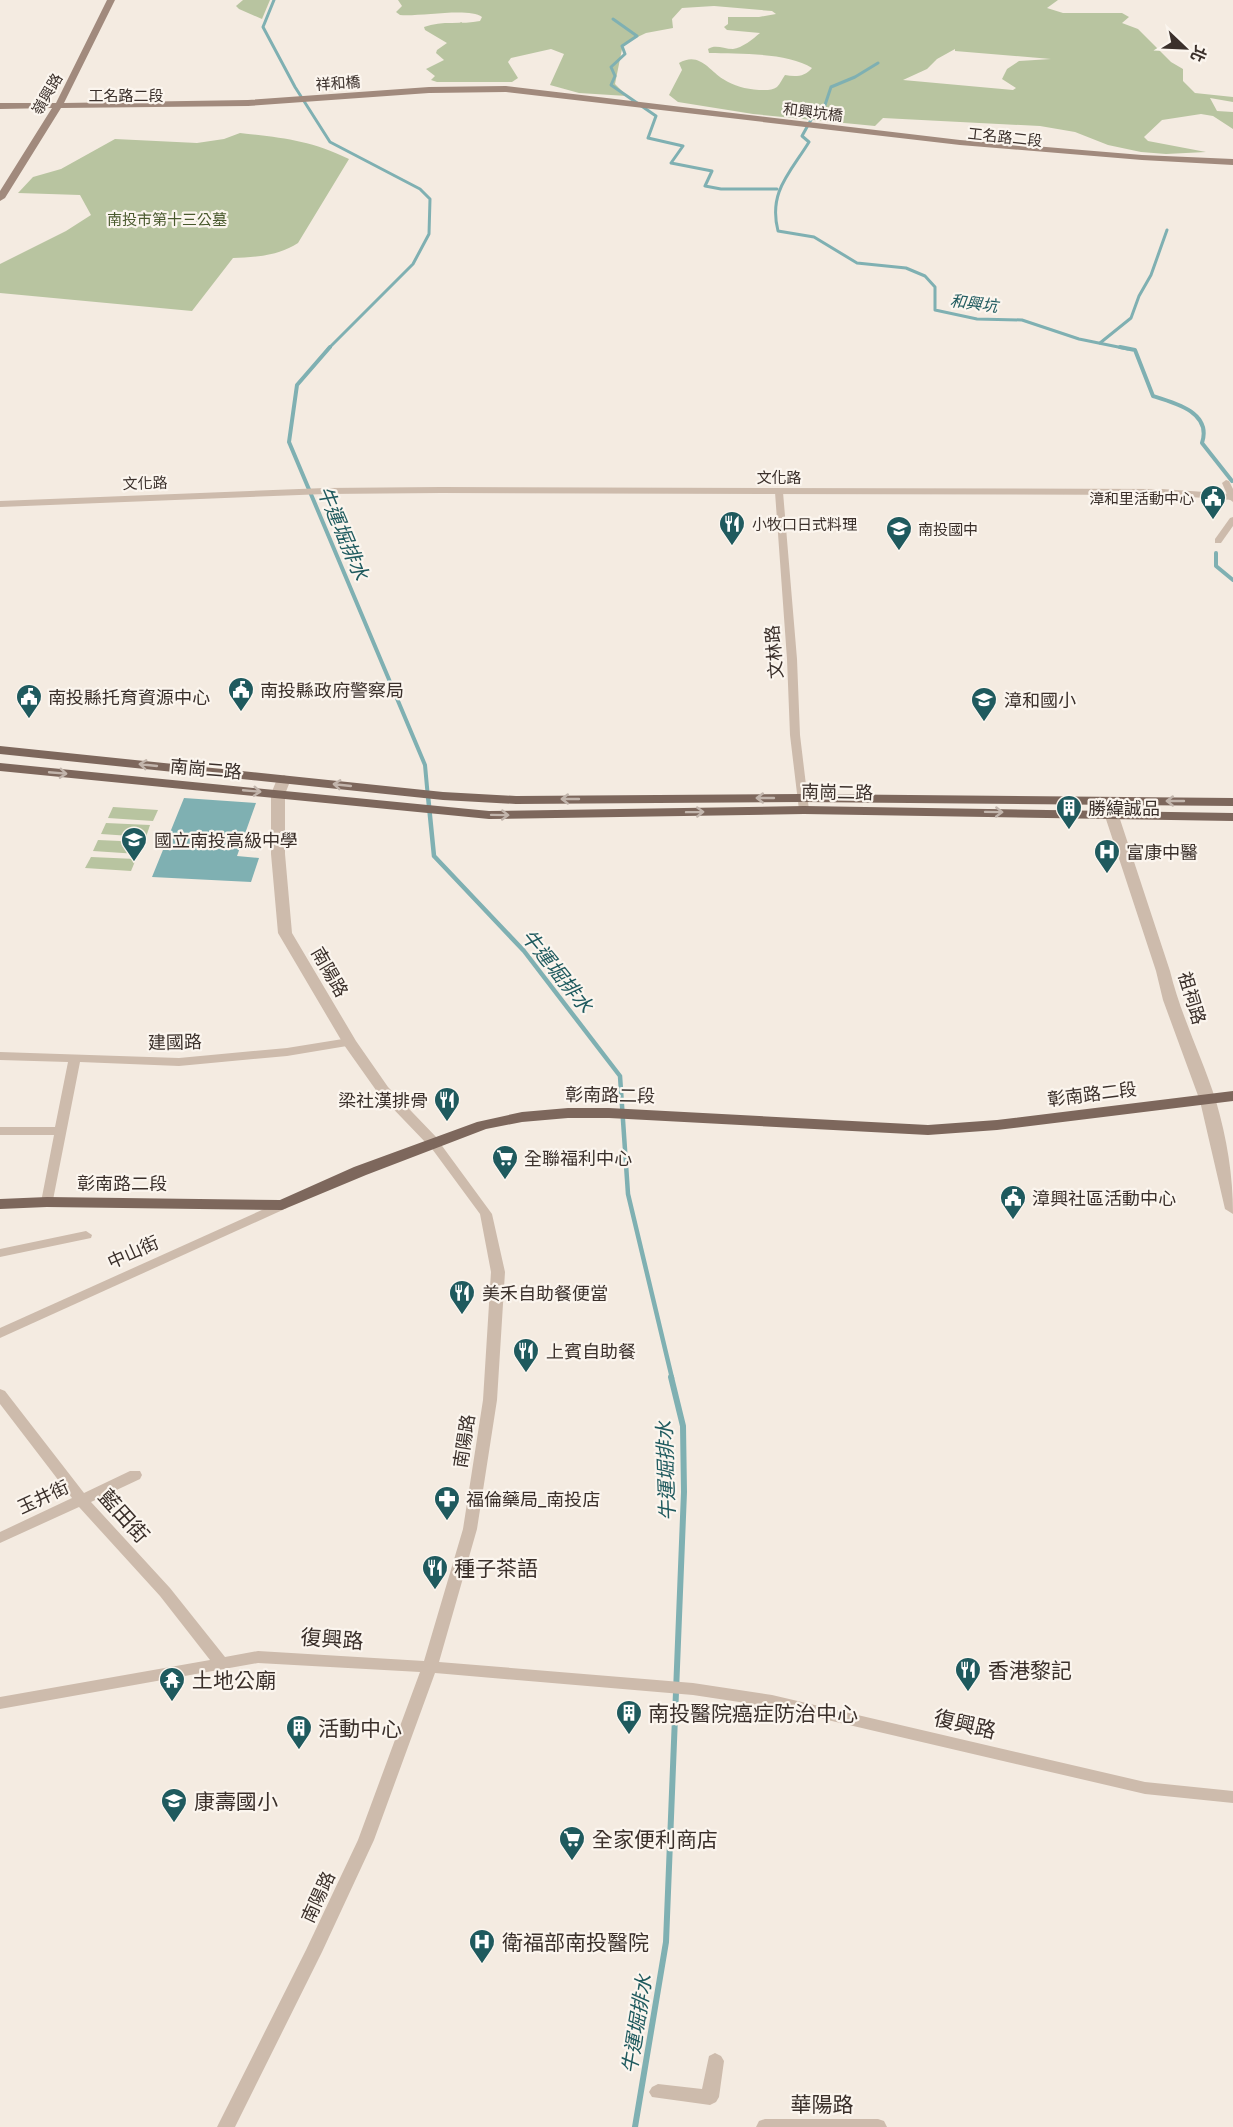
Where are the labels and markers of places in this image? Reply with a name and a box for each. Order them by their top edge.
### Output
public building icon: 漳和里活動中心 [1198,483,1228,521]
place label: 漳和里活動中心 [1089,489,1194,508]
restaurant icon: 小牧口日式料理 [717,509,747,547]
school or university icon: 南投國中 [884,514,914,552]
place label: 小牧口日式料理 [752,515,857,534]
place label: 南投國中 [918,520,978,539]
public building icon: 南投縣政府警察局 [226,675,256,713]
place label: 南投縣政府警察局 [260,680,404,701]
public building icon: 南投縣托育資源中心 [14,682,44,720]
school or university icon: 漳和國小 [969,685,999,723]
place label: 南投縣托育資源中心 [48,687,210,708]
place label: 漳和國小 [1004,690,1076,711]
building icon: 勝緯誠品 [1054,793,1084,831]
place label: 勝緯誠品 [1088,798,1160,819]
school or university icon: 國立南投高級中學 [119,825,149,863]
place label: 國立南投高級中學 [154,830,298,851]
hospital icon: 富康中醫 [1092,837,1122,875]
place label: 富康中醫 [1126,842,1198,863]
restaurant icon: 梁社漢排骨 [432,1085,462,1123]
place label: 梁社漢排骨 [338,1090,428,1111]
supermarket icon: 全聯福利中心 [490,1143,520,1181]
place label: 全聯福利中心 [524,1148,632,1169]
public building icon: 漳興社區活動中心 [998,1183,1028,1221]
place label: 漳興社區活動中心 [1032,1188,1176,1209]
restaurant icon: 美禾自助餐便當 [447,1278,477,1316]
place label: 美禾自助餐便當 [482,1283,608,1304]
restaurant icon: 上賓自助餐 [511,1336,541,1374]
place label: 上賓自助餐 [546,1341,636,1362]
pharmacy icon: 福倫藥局_南投店 [432,1484,462,1522]
place label: 福倫藥局_南投店 [466,1489,600,1510]
restaurant icon: 種子茶語 [420,1553,450,1591]
place label: 種子茶語 [454,1556,538,1581]
restaurant icon: 香港黎記 [953,1655,983,1693]
place label: 香港黎記 [988,1658,1072,1683]
temple icon: 土地公廟 [157,1665,187,1703]
place label: 土地公廟 [192,1668,276,1693]
building icon: 南投醫院癌症防治中心 [614,1698,644,1736]
place label: 南投醫院癌症防治中心 [648,1701,858,1726]
building icon: 活動中心 [284,1713,314,1751]
place label: 活動中心 [318,1716,402,1741]
school or university icon: 康壽國小 [159,1786,189,1824]
place label: 康壽國小 [194,1789,278,1814]
supermarket icon: 全家便利商店 [557,1824,587,1862]
place label: 全家便利商店 [592,1827,718,1852]
hospital icon: 衛福部南投醫院 [467,1927,497,1965]
place label: 衛福部南投醫院 [502,1930,649,1955]

